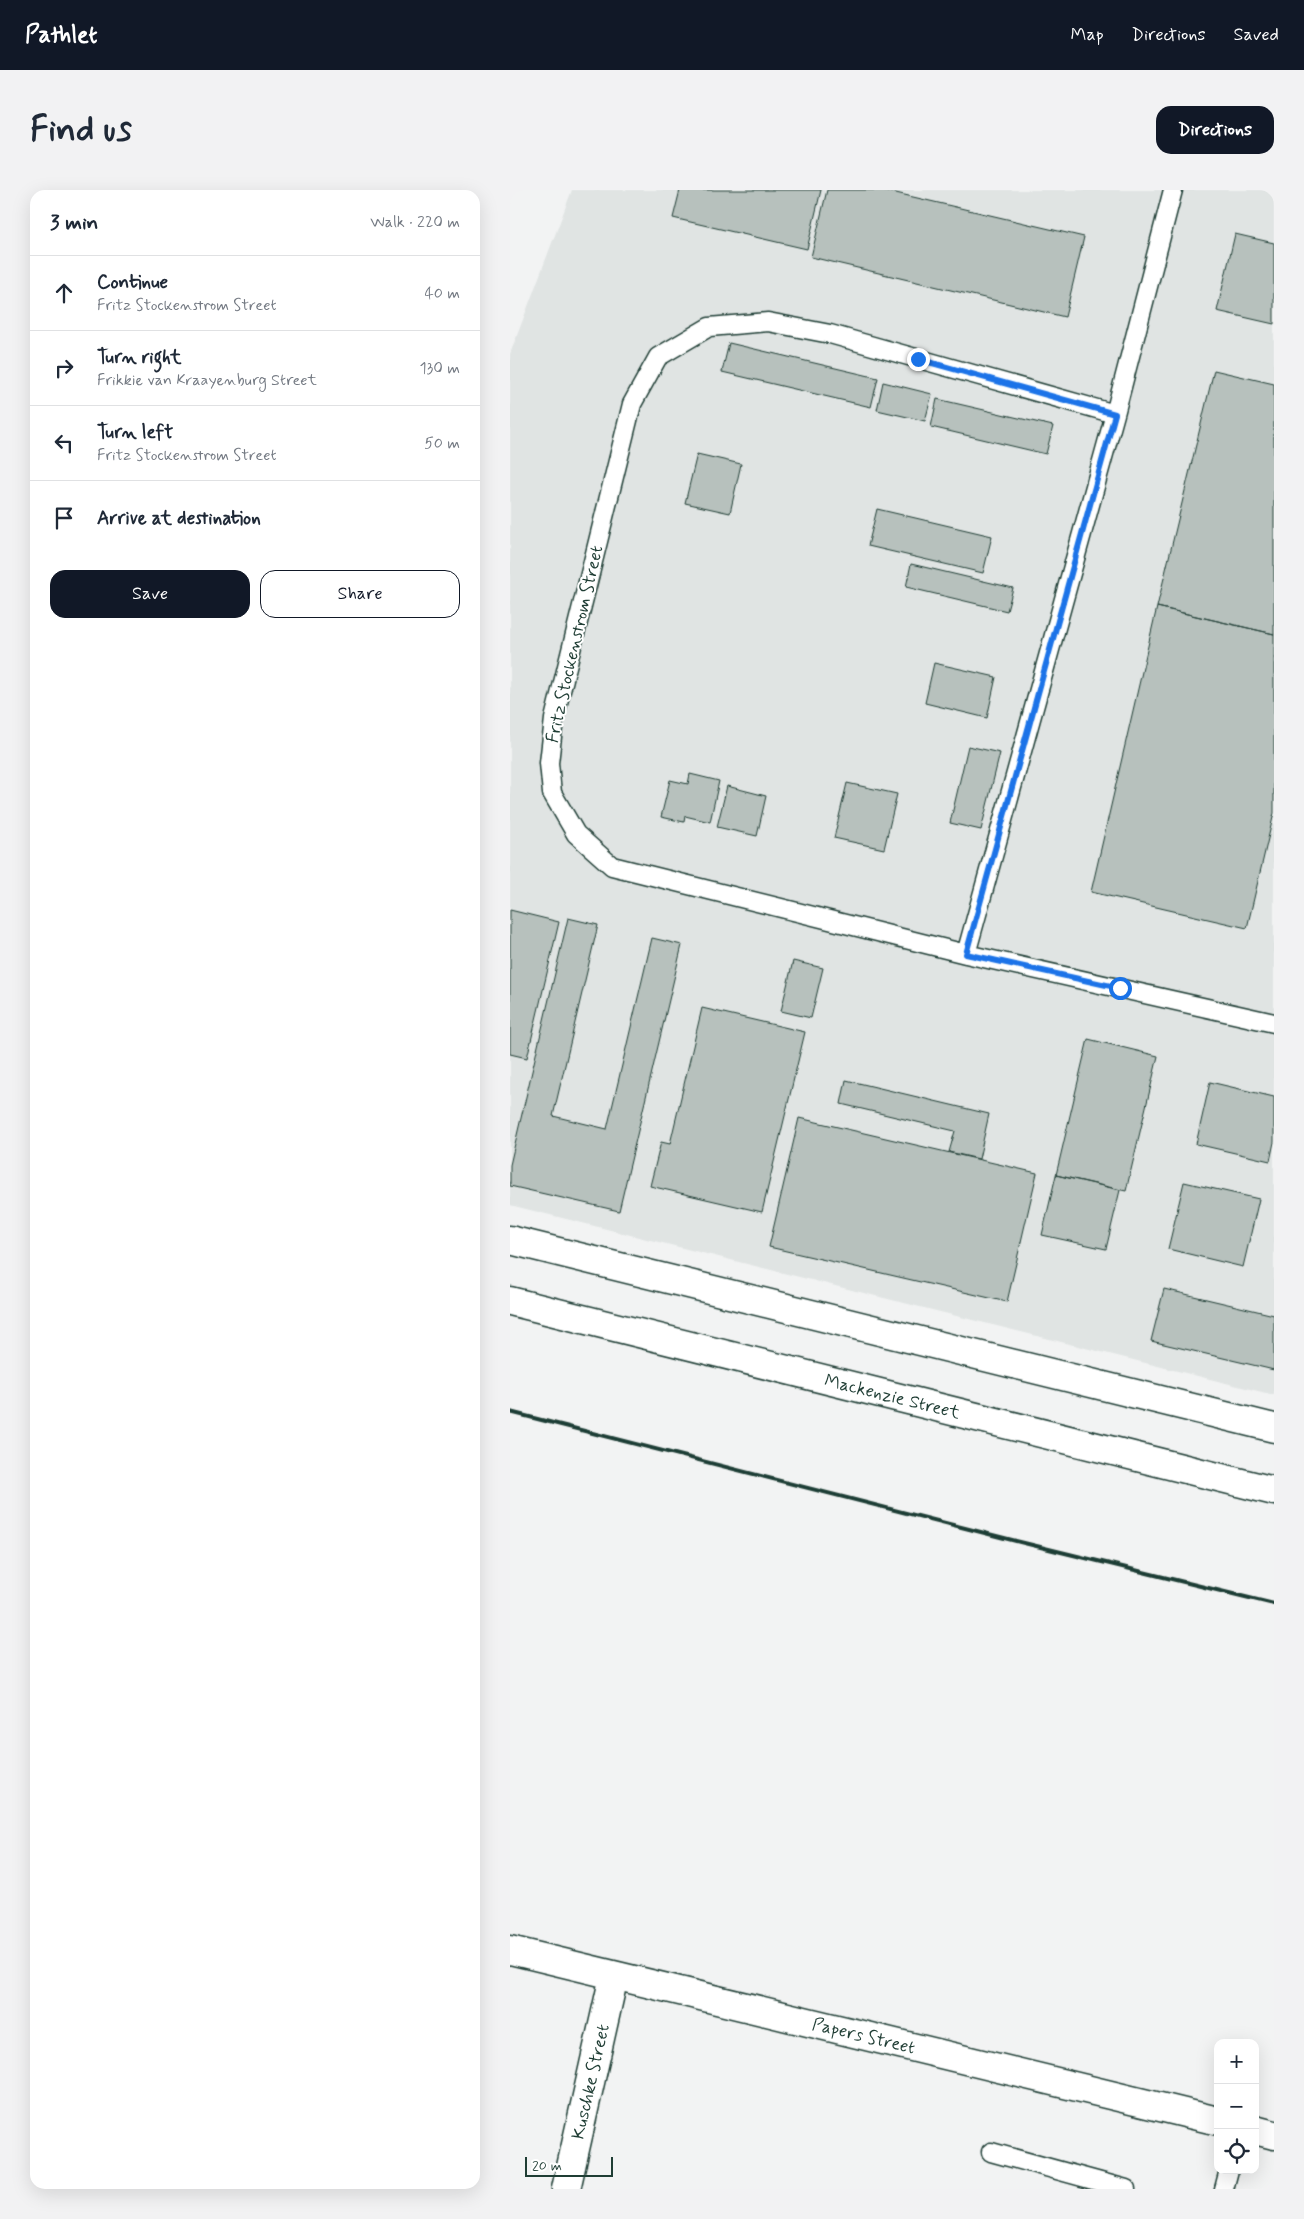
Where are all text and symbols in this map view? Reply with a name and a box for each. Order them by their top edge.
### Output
text: Pathlet [25,20,97,51]
text: Map [1071,23,1104,47]
text: Directions [1132,23,1206,47]
text: Saved [1234,23,1279,47]
button: Directions [1156,106,1274,154]
text: Find us [30,107,132,153]
text: 3 min [50,209,98,237]
text: Walk · 220 m [370,212,460,233]
text: Continue [97,270,168,295]
icon: ahead [50,279,78,307]
text: 40 m [424,283,460,304]
text: Fritz Stockenstrom Street [97,295,276,316]
text: Turn right [97,345,181,370]
route end [907,348,930,371]
icon: right [50,354,78,382]
text: 130 m [419,358,460,379]
text: Frikkie van Kraayenburg Street [97,370,317,391]
text: Turn left [97,420,173,445]
icon: left [50,429,78,457]
text: 50 m [424,433,460,454]
text: Fritz Stockenstrom Street [97,445,276,466]
icon: arrive [50,504,78,532]
text: Arrive at destination [97,506,261,531]
street label: Fritz Stockenstrom Street [541,543,609,745]
button: Save [50,570,250,618]
button: Share [260,570,460,618]
route start [1109,977,1132,1000]
street label: Mackenzie Street [822,1369,963,1426]
street label: Papers Street [810,2012,918,2060]
street label: Kuschke Street [567,2022,616,2142]
map controls [1214,2039,1259,2174]
button: + [1214,2039,1259,2084]
button: − [1214,2084,1259,2129]
button: locate [1214,2129,1259,2174]
scale bar [525,2154,612,2177]
text: 20 m [532,2157,562,2175]

